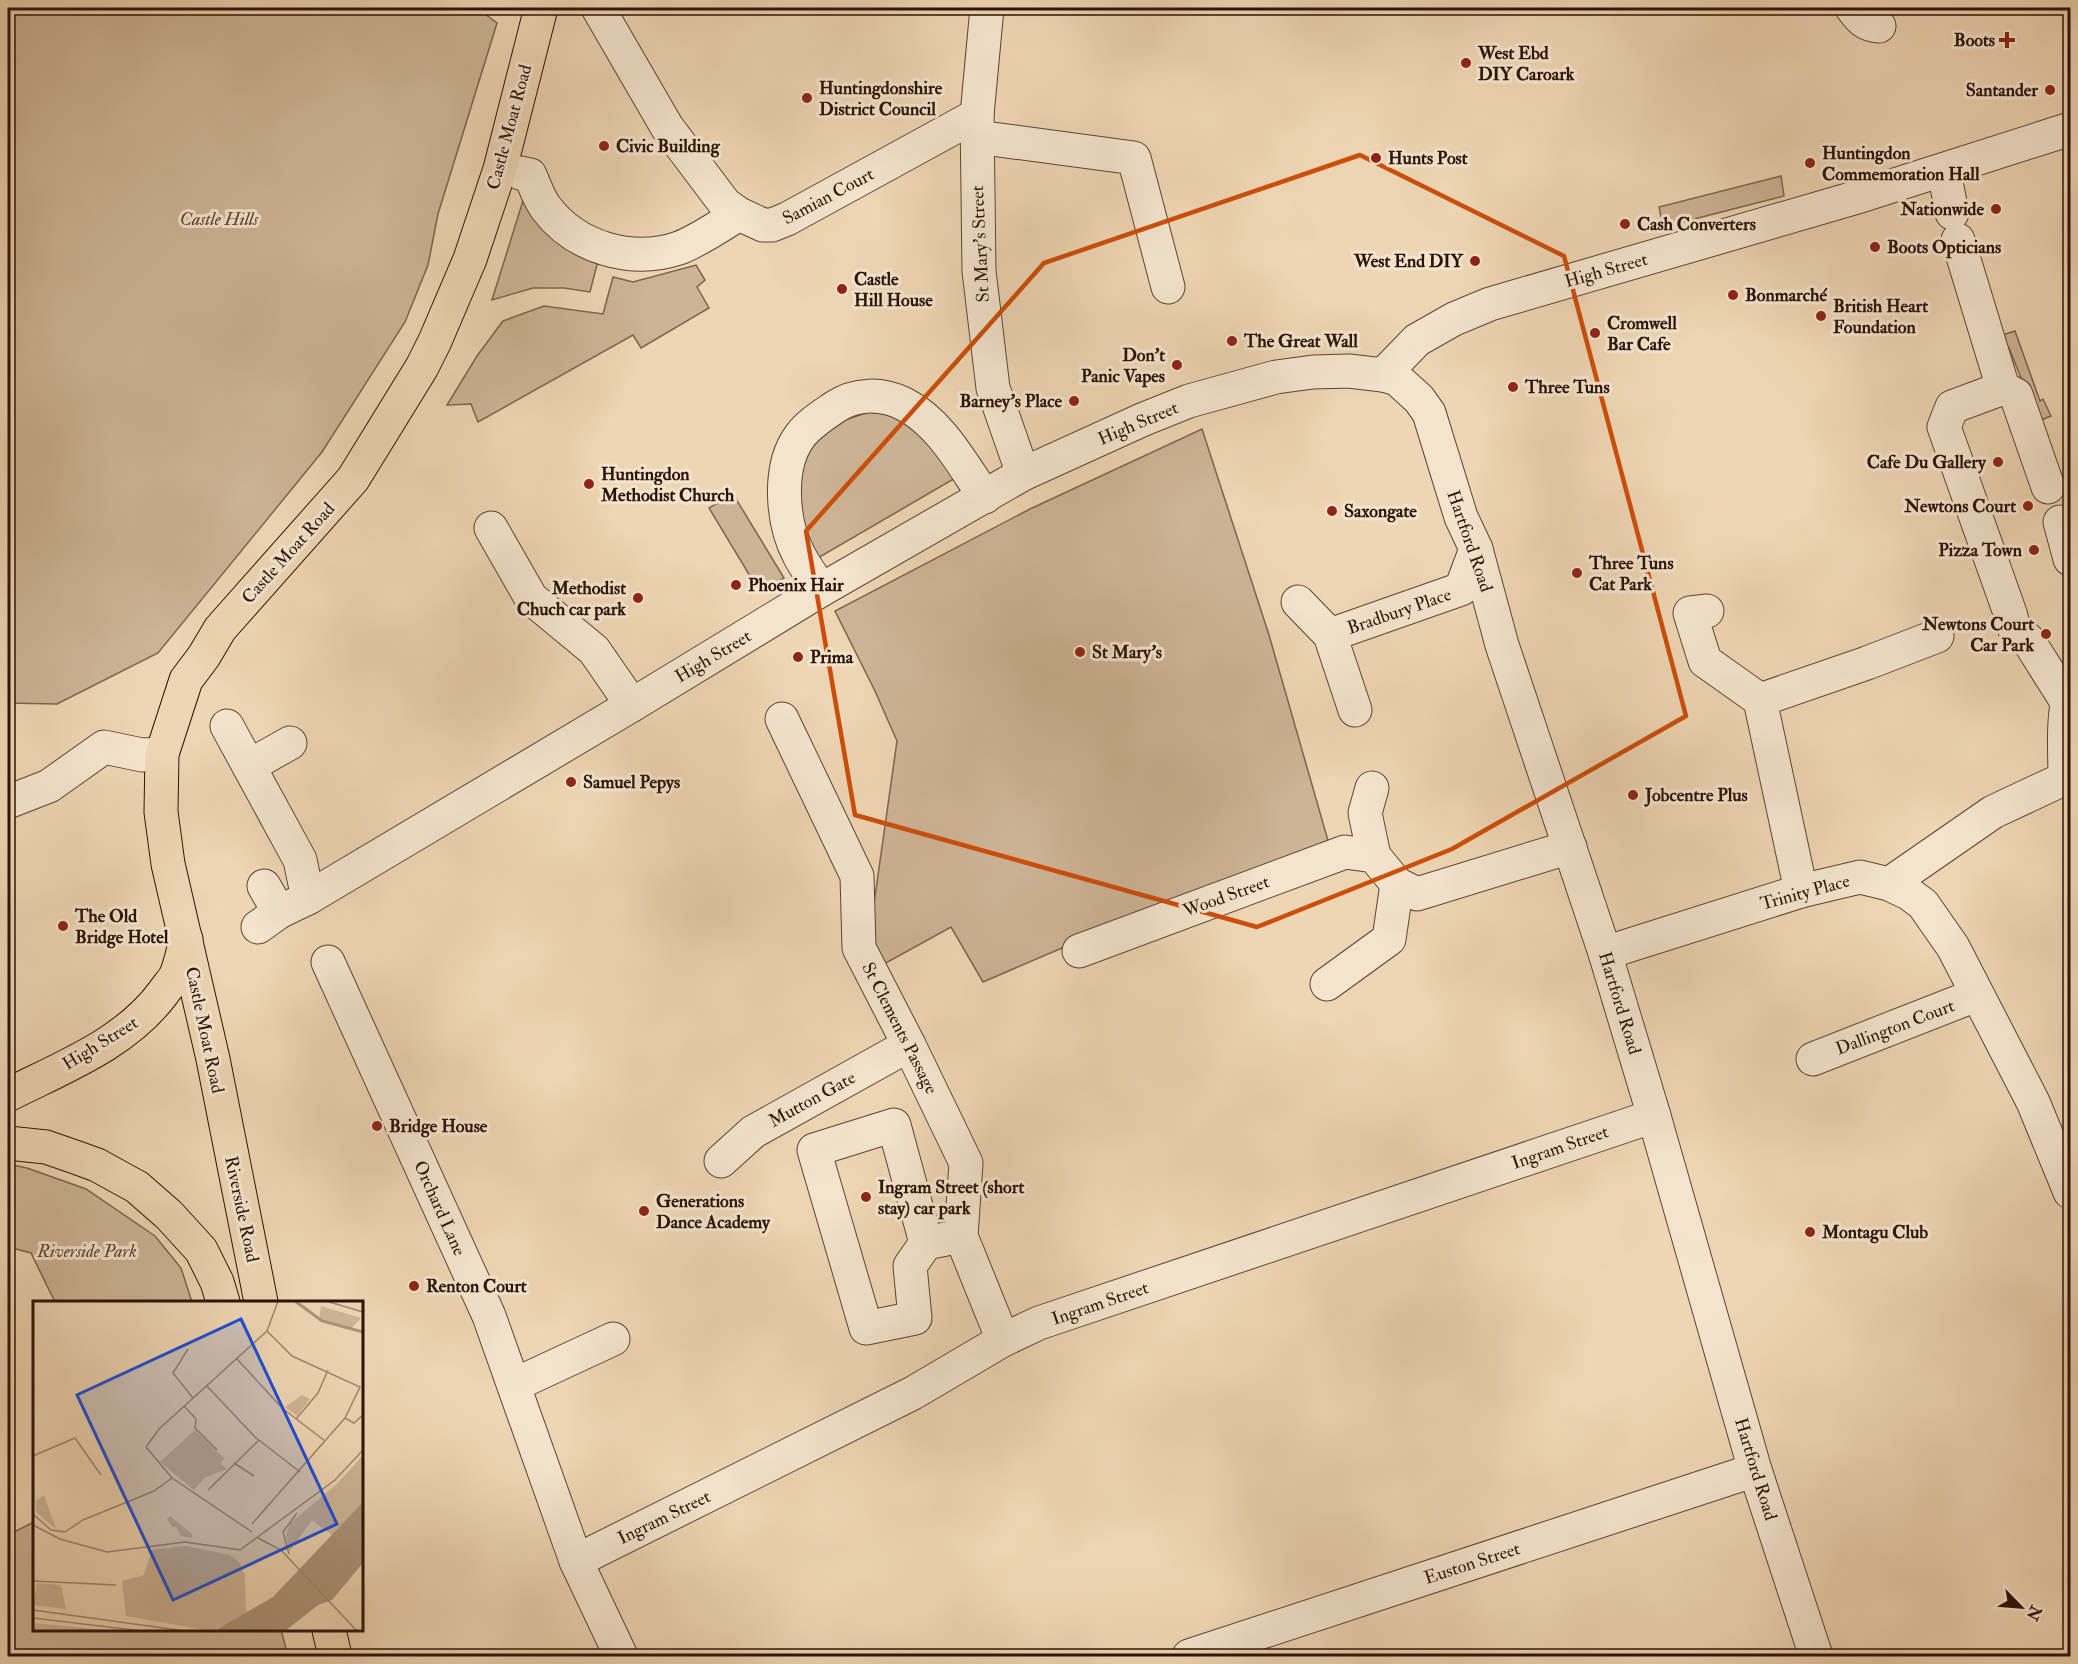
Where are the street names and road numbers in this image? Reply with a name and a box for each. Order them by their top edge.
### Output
street label: Castle Moat Road [482,62,537,192]
street label: Samian Court [779,163,878,230]
street label: St Mary's Street [966,185,995,303]
street label: High Street [1562,248,1650,293]
street label: High Street [1095,396,1182,451]
street label: Hartford Road [1441,487,1498,595]
street label: Castle Moat Road [237,498,340,609]
street label: Bradbury Place [1344,583,1455,640]
street label: High Street [671,625,756,688]
street label: Trinity Place [1758,869,1853,915]
street label: Wood Street [1179,870,1273,923]
street label: Hartford Road [1593,949,1646,1057]
street label: St Clements Passage [856,958,943,1098]
street label: Castle Moat Road [180,965,229,1096]
street label: Dallington Court [1833,994,1958,1061]
street label: High Street [58,1011,143,1076]
street label: Mutton Gate [765,1066,860,1133]
street label: Ingram Street [1509,1120,1612,1175]
street label: Riverside Road [219,1154,264,1265]
street label: Orchard Lane [408,1157,471,1260]
street label: Ingram Street [1049,1276,1152,1331]
street label: Hartford Road [1729,1415,1782,1523]
street label: Ingram Street [614,1485,715,1550]
street label: Euston Street [1421,1537,1523,1590]

